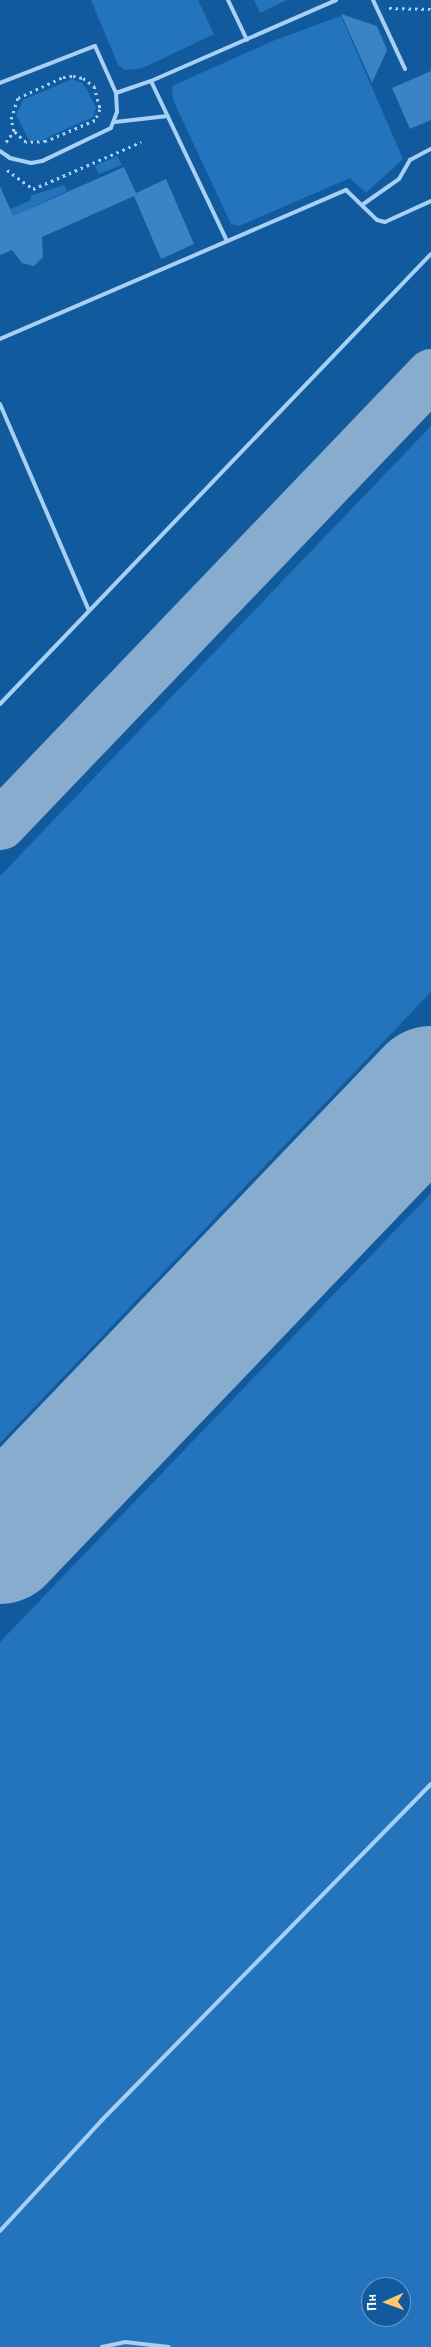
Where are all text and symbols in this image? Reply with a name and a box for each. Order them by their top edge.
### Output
north arrow [361,2277,411,2327]
text: Пн [365,2294,379,2311]

